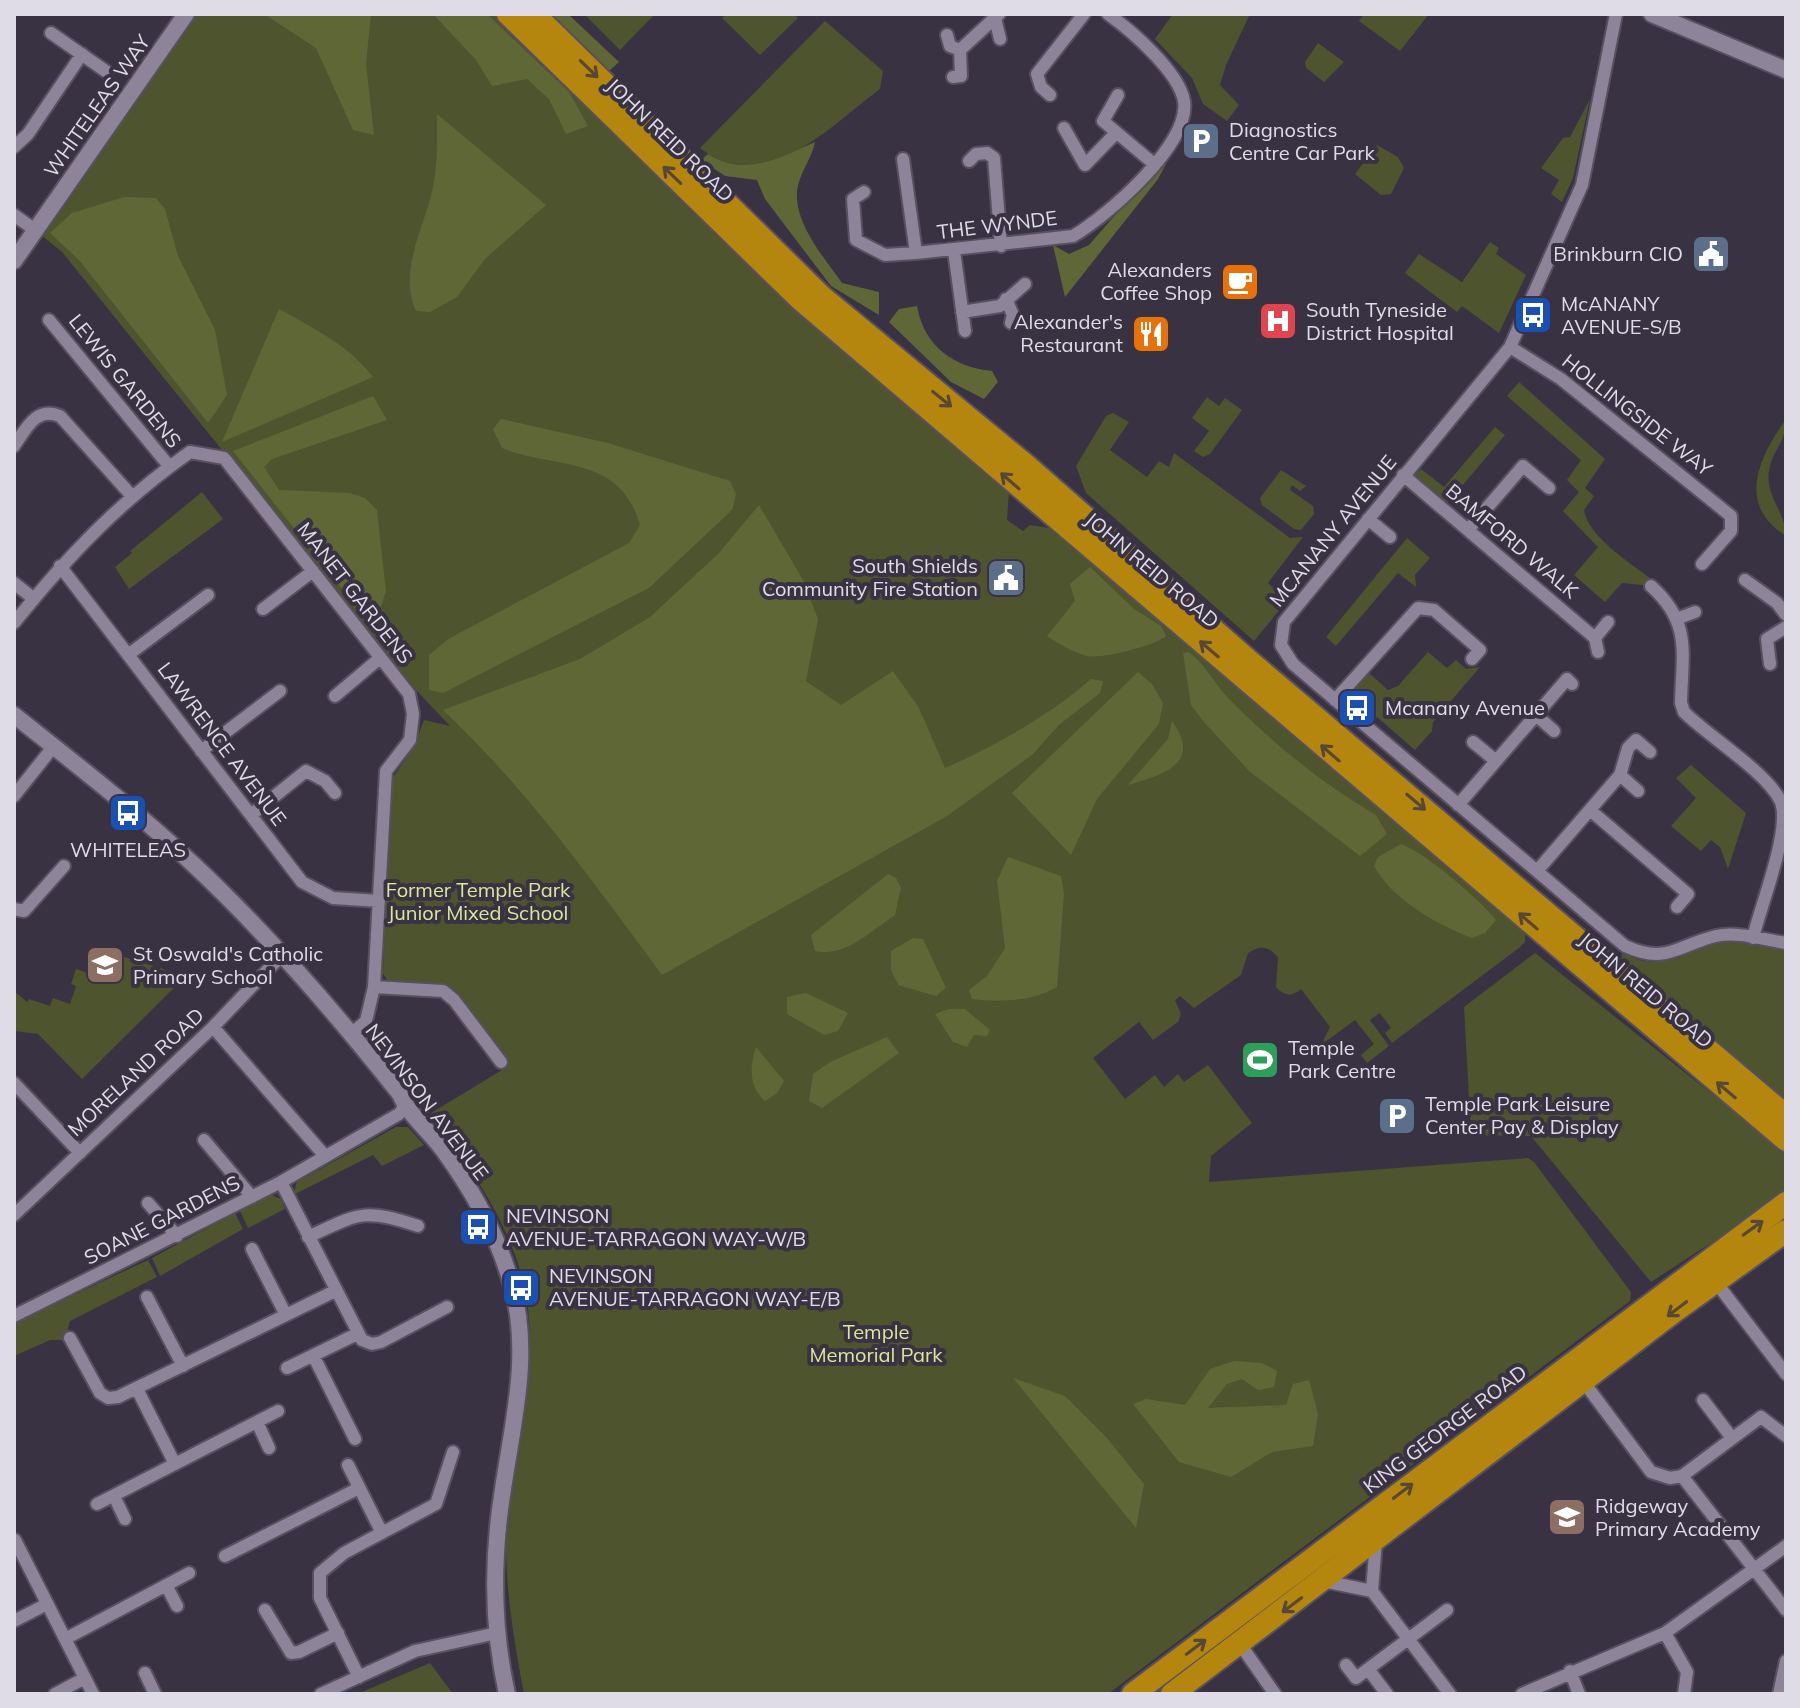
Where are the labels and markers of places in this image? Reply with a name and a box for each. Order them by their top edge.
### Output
place label: Diagnostics Centre Car Park [1229,117,1375,165]
parking icon: Diagnostics Centre Car Park [1180,120,1222,162]
public building icon: Brinkburn CIO [1690,233,1732,275]
place label: Brinkburn CIO [1553,241,1683,266]
place label: Alexanders Coffee Shop [1100,257,1212,305]
cafe icon: Alexanders Coffee Shop [1219,261,1261,303]
place label: McANANY AVENUE-S/B [1561,291,1682,339]
bus stop icon: McANANY AVENUE-S/B [1512,294,1554,336]
place label: South Tyneside District Hospital [1306,297,1454,345]
hospital icon: South Tyneside District Hospital [1257,300,1299,342]
place label: Alexander's Restaurant [1014,309,1123,357]
restaurant icon: Alexander's Restaurant [1130,313,1172,355]
place label: South Shields Community Fire Station [762,553,978,601]
public building icon: South Shields Community Fire Station [985,557,1027,599]
bus stop icon: Mcanany Avenue [1336,687,1378,729]
place label: Mcanany Avenue [1385,695,1545,720]
bus stop icon: WHITELEAS [107,792,149,834]
place label: WHITELEAS [70,837,186,862]
place label: St Oswald's Catholic Primary School [133,941,323,989]
school or university icon: St Oswald's Catholic Primary School [84,944,126,986]
place label: Temple Park Centre [1288,1035,1396,1083]
sports icon: Temple Park Centre [1239,1039,1281,1081]
place label: Temple Park Leisure Center Pay & Display [1425,1091,1619,1139]
parking icon: Temple Park Leisure Center Pay & Display [1376,1095,1418,1137]
place label: NEVINSON AVENUE-TARRAGON WAY-W/B [506,1203,806,1251]
bus stop icon: NEVINSON AVENUE-TARRAGON WAY-W/B [457,1206,499,1248]
place label: NEVINSON AVENUE-TARRAGON WAY-E/B [549,1263,841,1311]
bus stop icon: NEVINSON AVENUE-TARRAGON WAY-E/B [500,1267,542,1309]
place label: Ridgeway Primary Academy [1595,1493,1761,1541]
school or university icon: Ridgeway Primary Academy [1546,1496,1588,1538]

